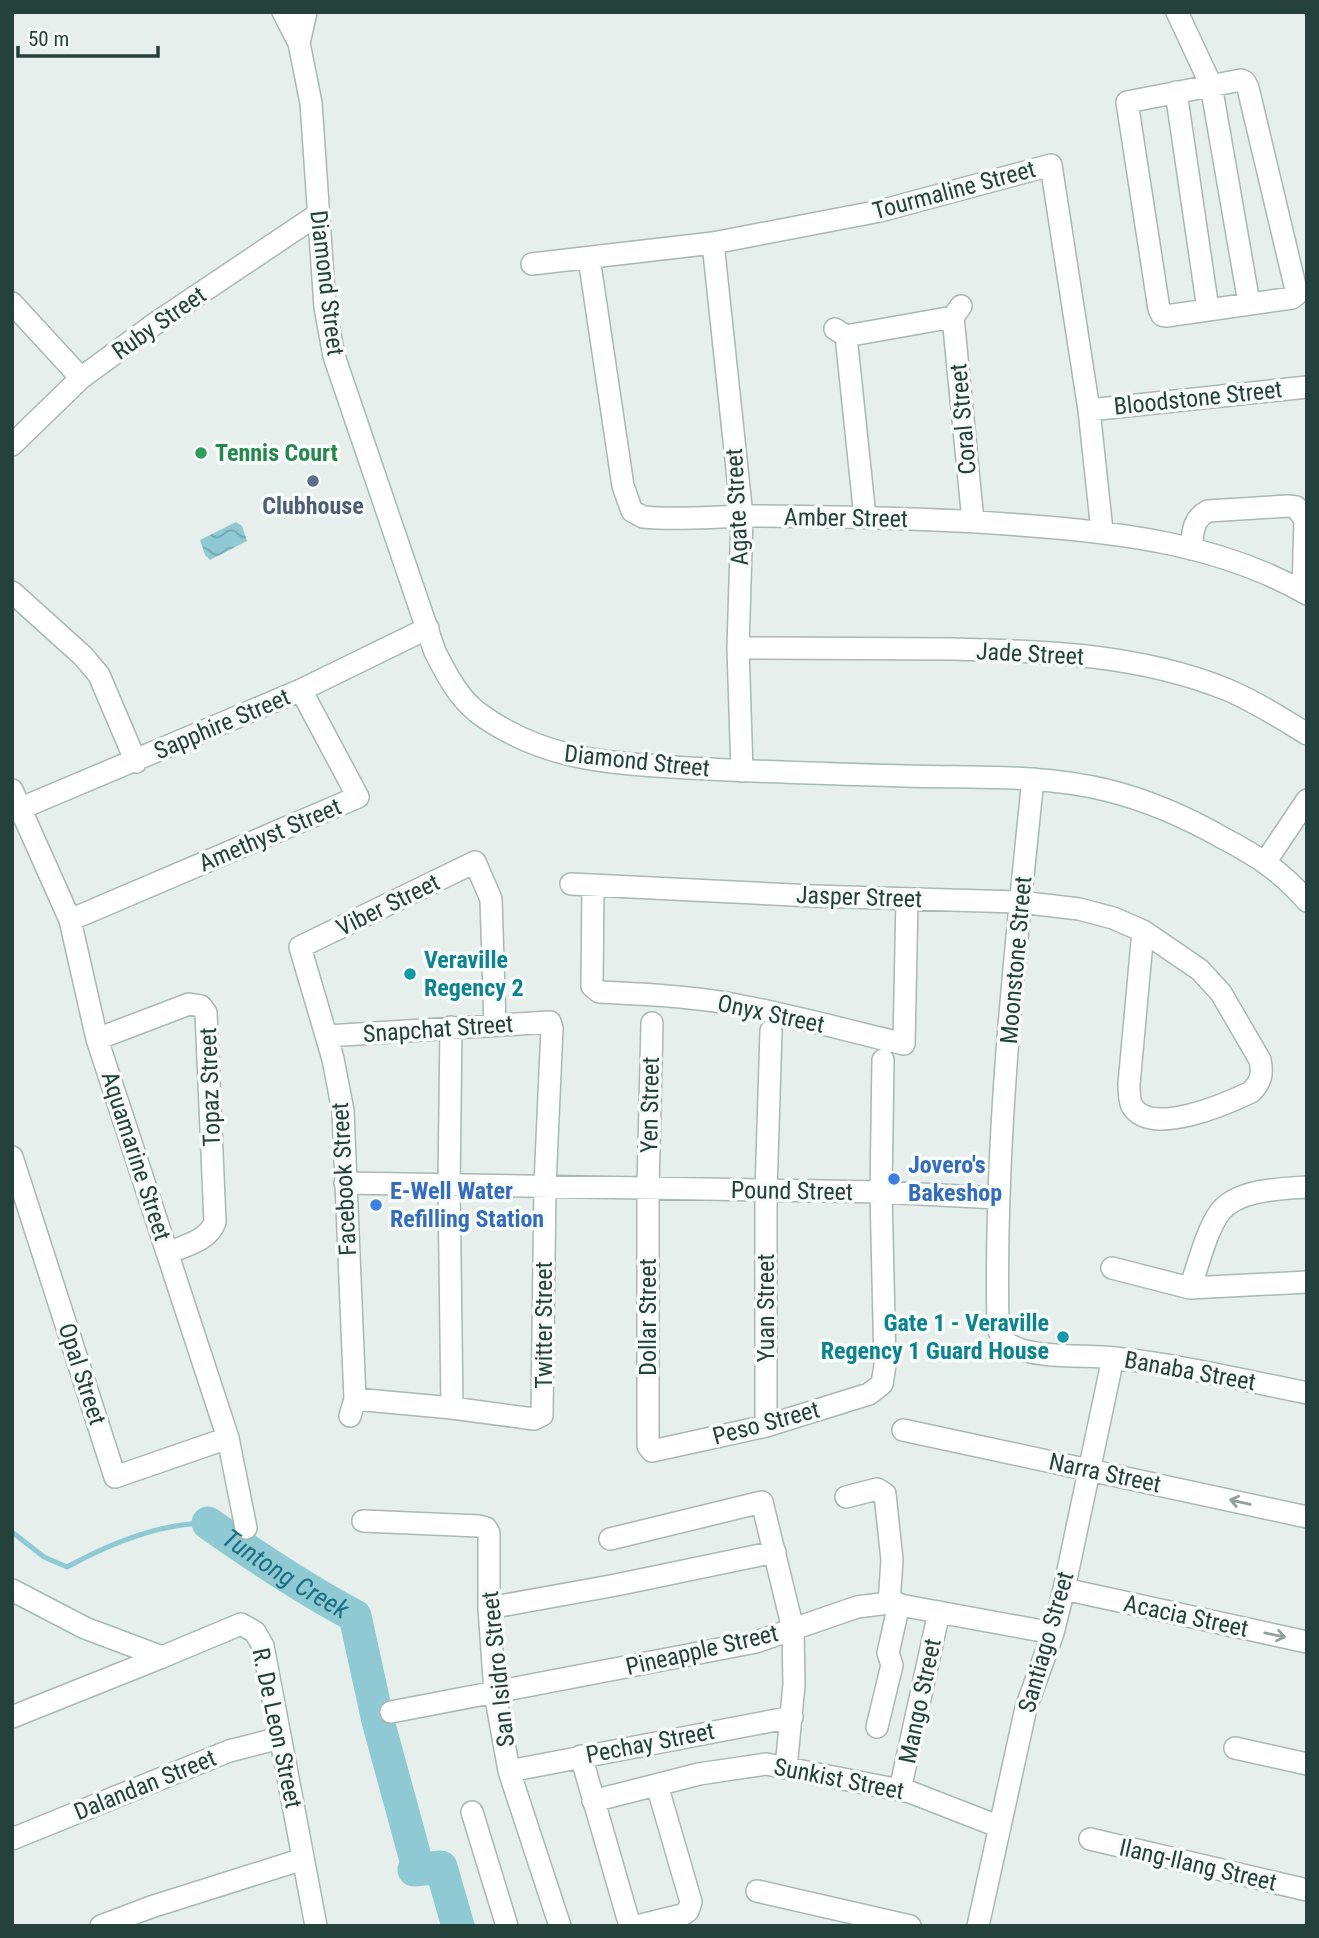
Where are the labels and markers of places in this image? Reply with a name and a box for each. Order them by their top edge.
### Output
place label: Tennis Court [215,439,338,467]
marker: Tennis Court [193,445,209,461]
marker: Clubhouse [305,473,321,489]
place label: Clubhouse [262,492,364,520]
place label: Veraville Regency 2 [424,946,524,1002]
marker: Veraville Regency 2 [402,966,418,982]
place label: Jovero's Bakeshop [908,1151,1002,1207]
marker: Jovero's Bakeshop [886,1171,902,1187]
place label: E-Well Water Refilling Station [390,1177,544,1233]
marker: E-Well Water Refilling Station [368,1197,384,1213]
place label: Gate 1 - Veraville Regency 1 Guard House [821,1309,1049,1365]
marker: Gate 1 - Veraville Regency 1 Guard House [1055,1329,1071,1345]

